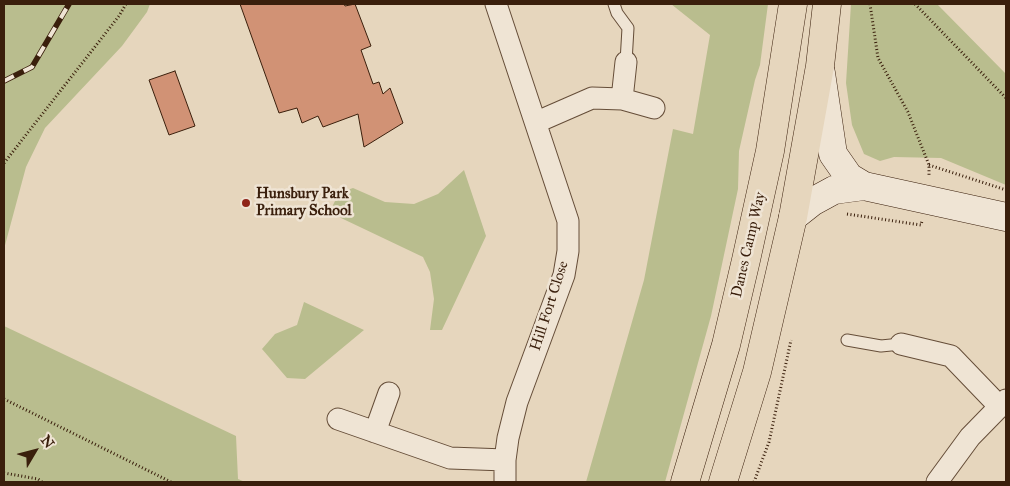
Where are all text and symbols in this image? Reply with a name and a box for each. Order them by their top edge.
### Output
place label: Hunsbury Park Primary School [256,185,352,220]
street label: Danes Camp Way [728,190,770,300]
marker: Hunsbury Park Primary School [240,197,252,209]
street label: Hill Fort Close [527,259,573,353]
north arrow [10,426,60,476]
text: N [37,432,58,452]

